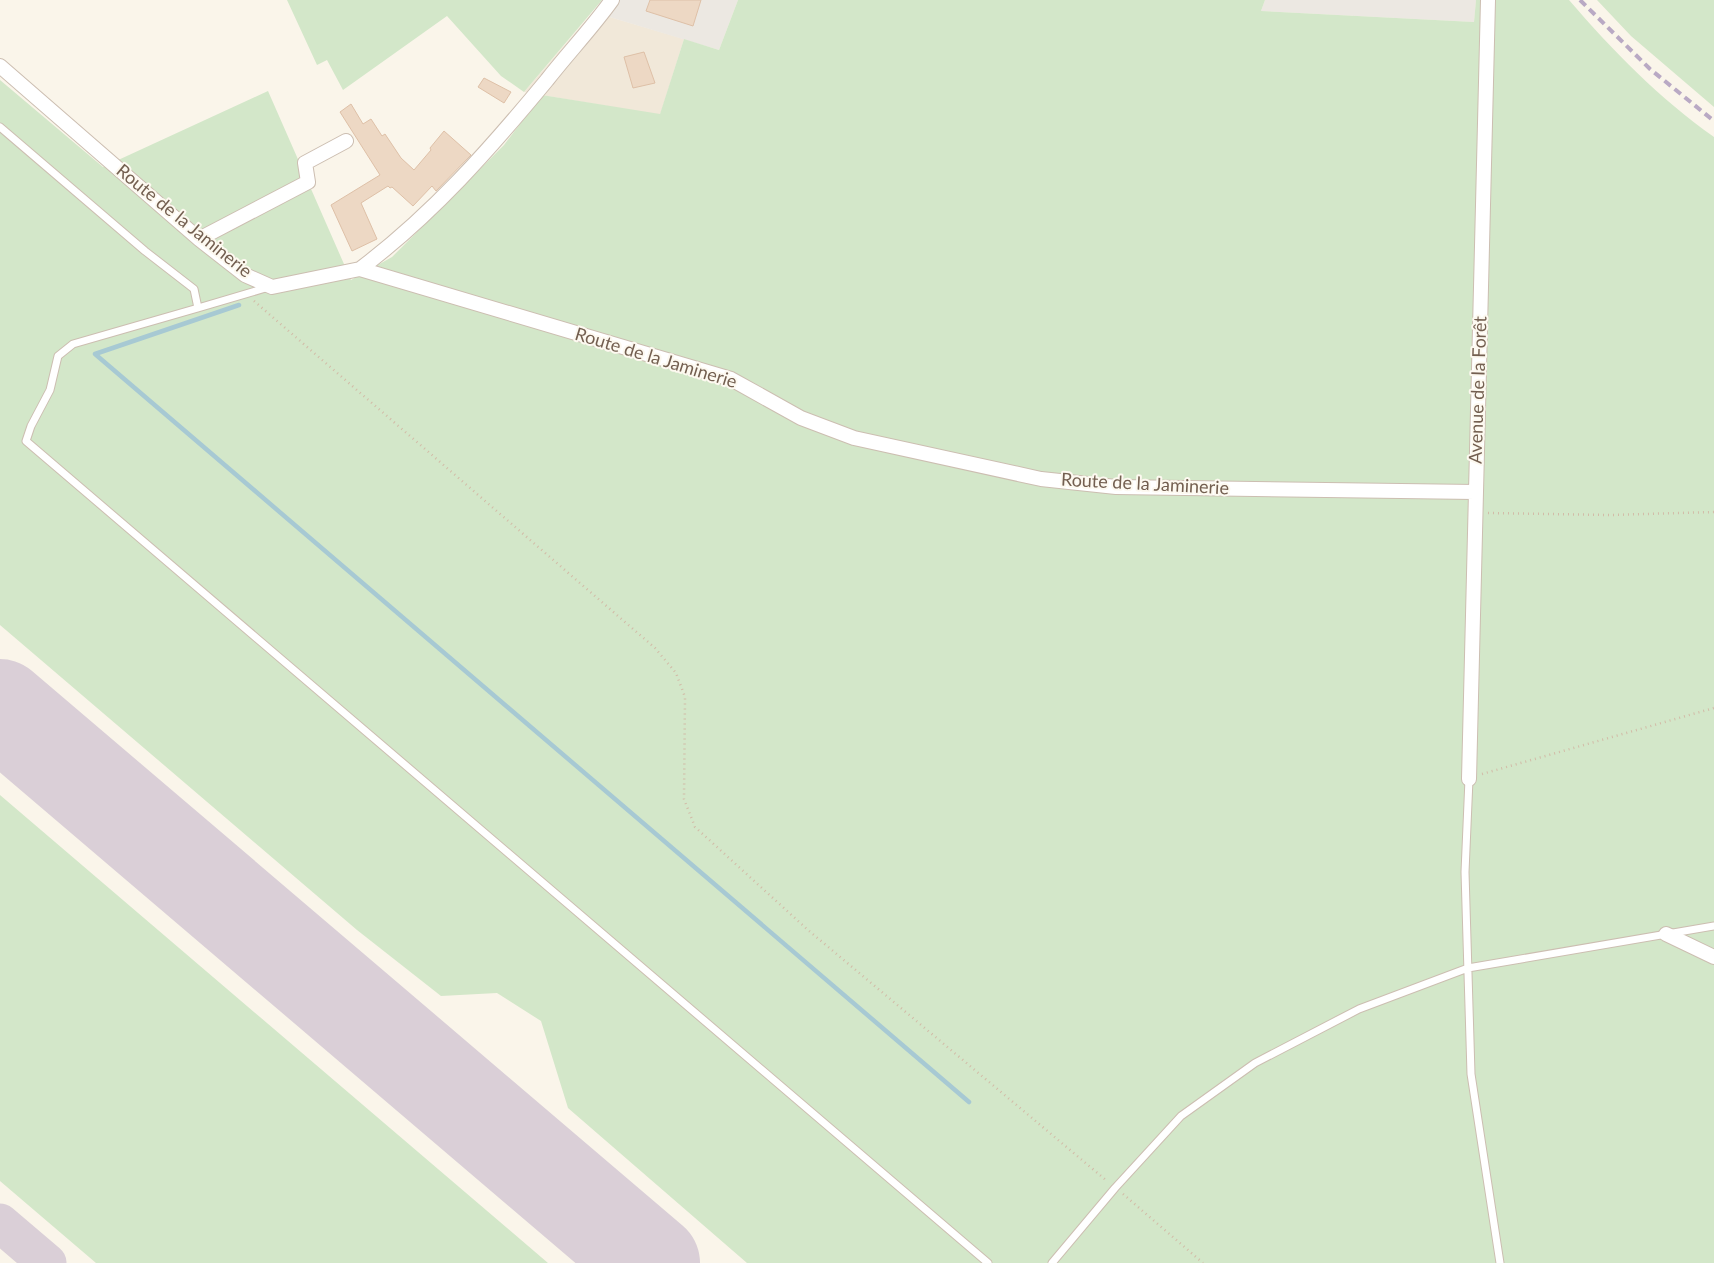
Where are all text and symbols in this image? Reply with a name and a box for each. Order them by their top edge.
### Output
street label: Route de la Jaminerie [112,159,257,282]
street label: Avenue de la Forêt [1463,315,1491,464]
street label: Route de la Jaminerie [573,322,740,392]
street label: Route de la Jaminerie [1061,468,1230,498]

